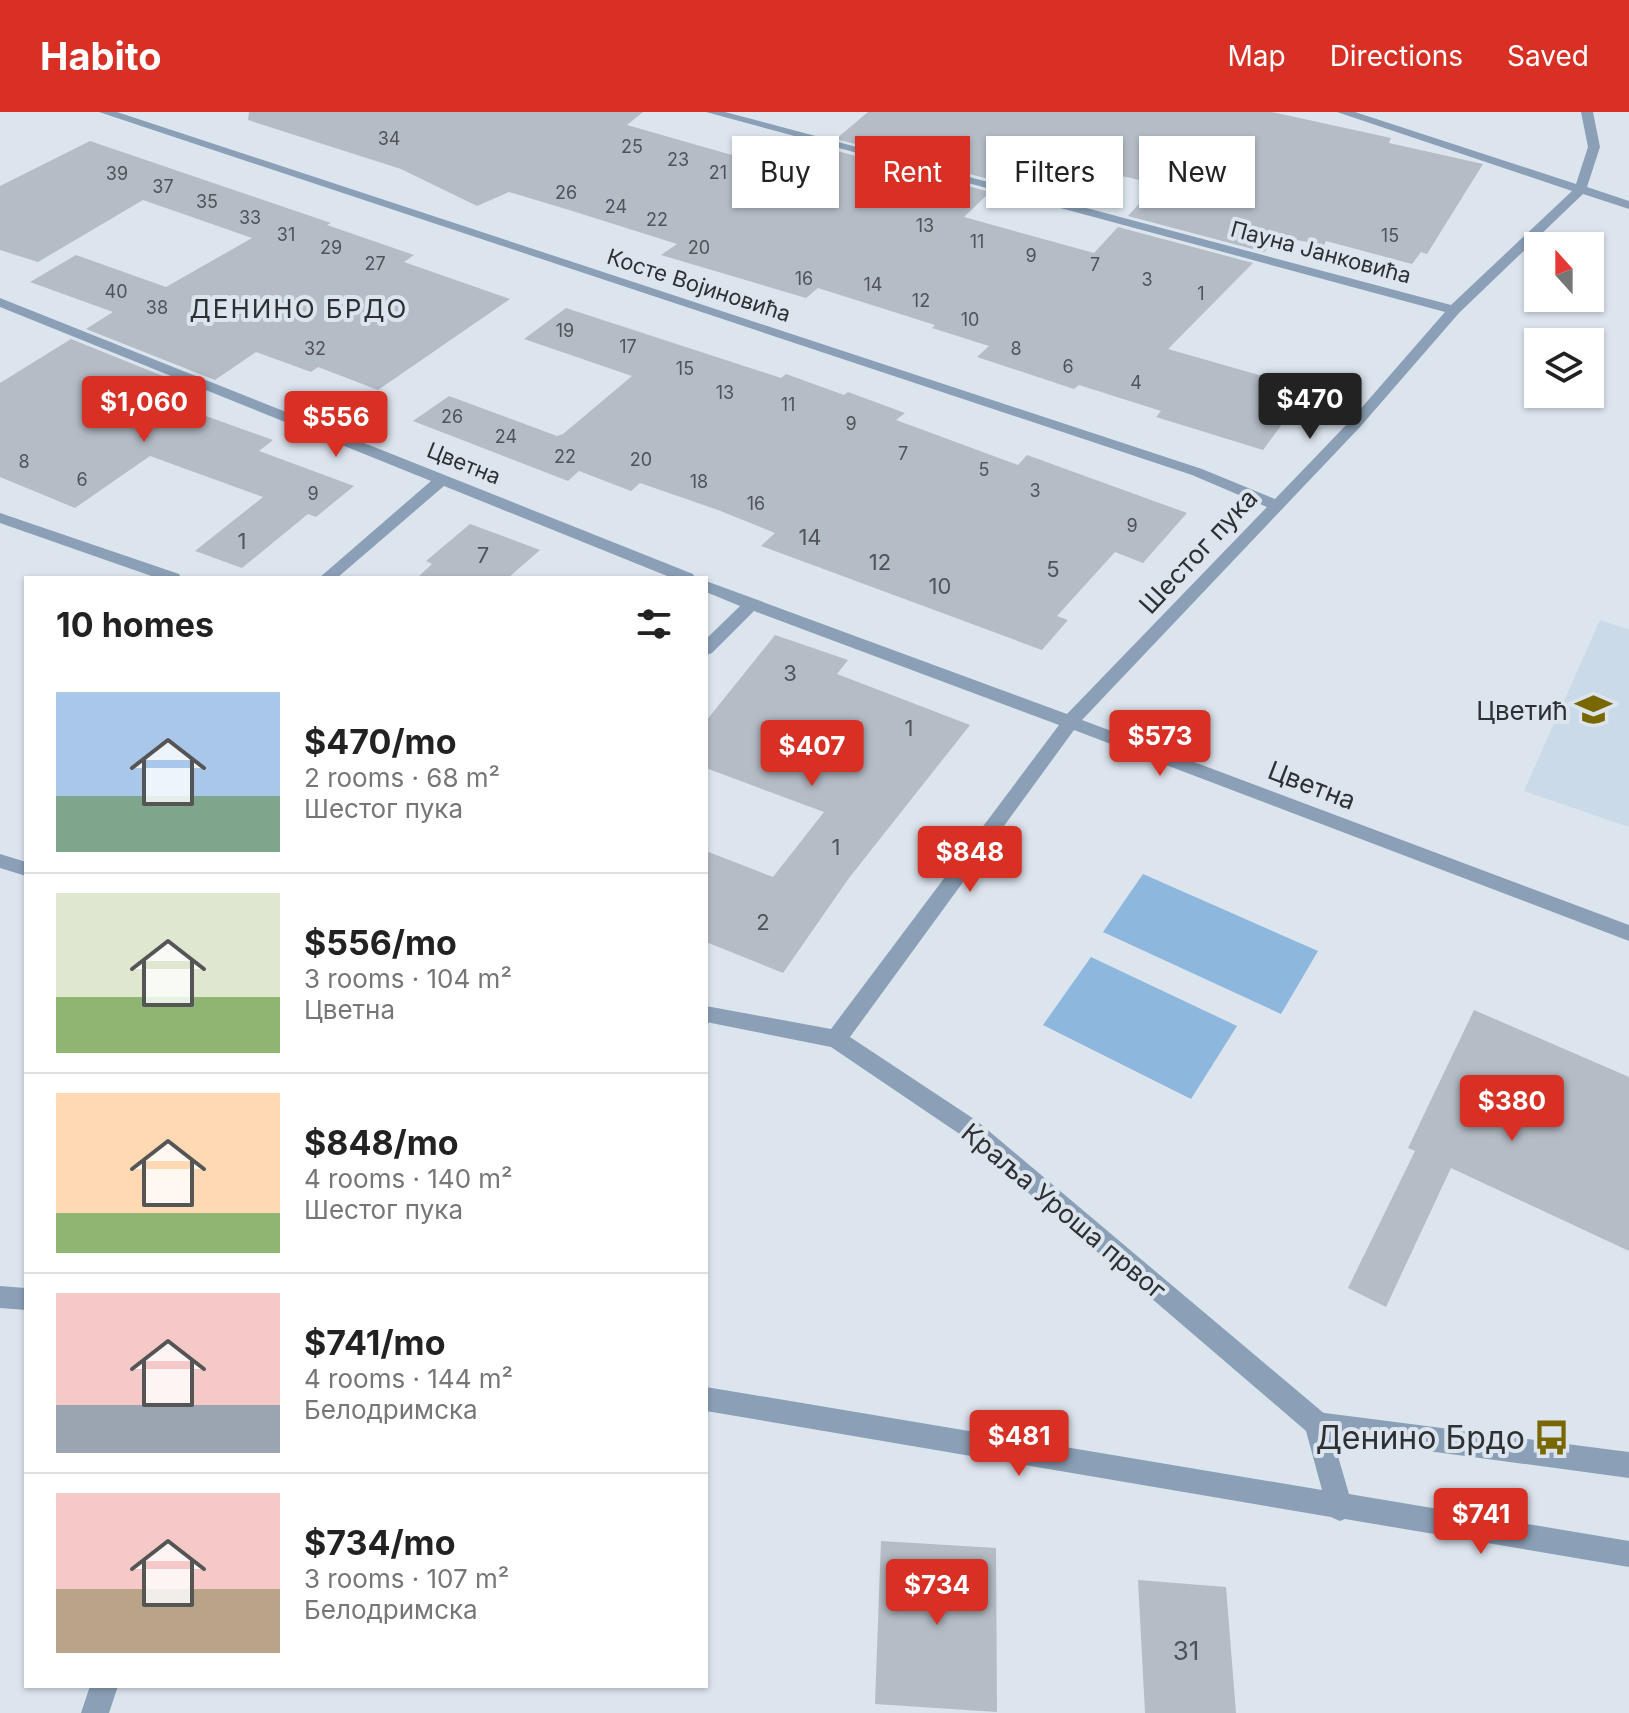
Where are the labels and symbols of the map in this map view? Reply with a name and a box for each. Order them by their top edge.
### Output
house number: 34 [378,128,400,149]
house number: 25 [621,136,643,157]
house number: 23 [667,149,689,170]
house number: 21 [709,162,727,183]
house number: 39 [106,163,128,184]
house number: 37 [152,176,174,197]
house number: 26 [555,182,577,203]
house number: 35 [196,191,218,212]
house number: 24 [605,196,627,217]
house number: 33 [239,207,261,228]
house number: 22 [646,209,668,230]
house number: 13 [916,215,934,236]
street label: Пауна Јанковића [1228,215,1414,289]
house number: 31 [277,224,295,245]
house number: 15 [1381,225,1399,246]
house number: 11 [970,231,984,252]
north arrow [1524,232,1604,312]
house number: 29 [320,237,342,258]
house number: 20 [688,237,710,258]
street label: Косте Војиновића [604,243,794,327]
house number: 9 [1025,245,1037,266]
house number: 27 [364,253,386,274]
house number: 7 [1090,254,1100,275]
house number: 16 [795,268,813,289]
house number: 3 [1141,269,1153,290]
house number: 14 [864,274,882,295]
house number: 40 [105,281,127,302]
house number: 1 [1197,283,1205,304]
house number: 12 [912,290,930,311]
district label: ДЕНИНО БРДО [190,293,408,324]
house number: 38 [146,297,168,318]
house number: 10 [961,309,979,330]
house number: 19 [556,320,574,341]
house number: 17 [619,336,637,357]
house number: 32 [304,338,326,359]
house number: 8 [1010,338,1022,359]
house number: 6 [1062,356,1074,377]
house number: 15 [676,358,694,379]
house number: 4 [1130,372,1142,393]
pin: $470 [1263,373,1357,441]
pin: $1,060 [79,376,209,444]
house number: 13 [716,382,734,403]
pin: $556 [289,391,383,459]
house number: 11 [781,394,795,415]
house number: 26 [441,406,463,427]
house number: 9 [845,413,857,434]
house number: 24 [495,426,517,447]
street label: Цветна [423,437,505,489]
house number: 7 [898,443,908,464]
house number: 22 [554,446,576,467]
house number: 20 [630,449,652,470]
house number: 8 [18,451,30,472]
house number: 5 [979,459,989,480]
house number: 6 [76,469,88,490]
house number: 18 [690,471,708,492]
house number: 3 [1029,480,1041,501]
street label: Шестог пука [1132,482,1264,620]
house number: 9 [307,483,319,504]
house number: 16 [747,493,765,514]
house number: 9 [1126,515,1138,536]
house number: 14 [798,524,822,550]
house number: 1 [238,528,246,554]
house number: 7 [477,542,489,568]
house number: 12 [869,549,891,575]
house number: 5 [1046,556,1060,582]
house number: 10 [929,573,951,599]
house number: 3 [783,660,797,686]
school or university icon: Цветић [1575,691,1613,729]
place label: Цветић [1476,695,1568,726]
pin: $573 [1113,710,1207,778]
house number: 1 [905,715,913,741]
pin: $407 [765,720,859,788]
street label: Цветна [1264,754,1360,816]
pin: $848 [923,826,1017,894]
house number: 1 [832,834,840,860]
house number: 2 [756,909,770,935]
pin: $380 [1465,1075,1559,1143]
street label: Краља Уроша првог [956,1116,1172,1306]
pin: $481 [972,1410,1066,1478]
place label: Денино Брдо [1316,1418,1525,1457]
bus stop icon: Денино Брдо [1532,1418,1570,1456]
pin: $741 [1434,1488,1528,1556]
pin: $734 [890,1559,984,1627]
house number: 31 [1173,1635,1199,1666]

